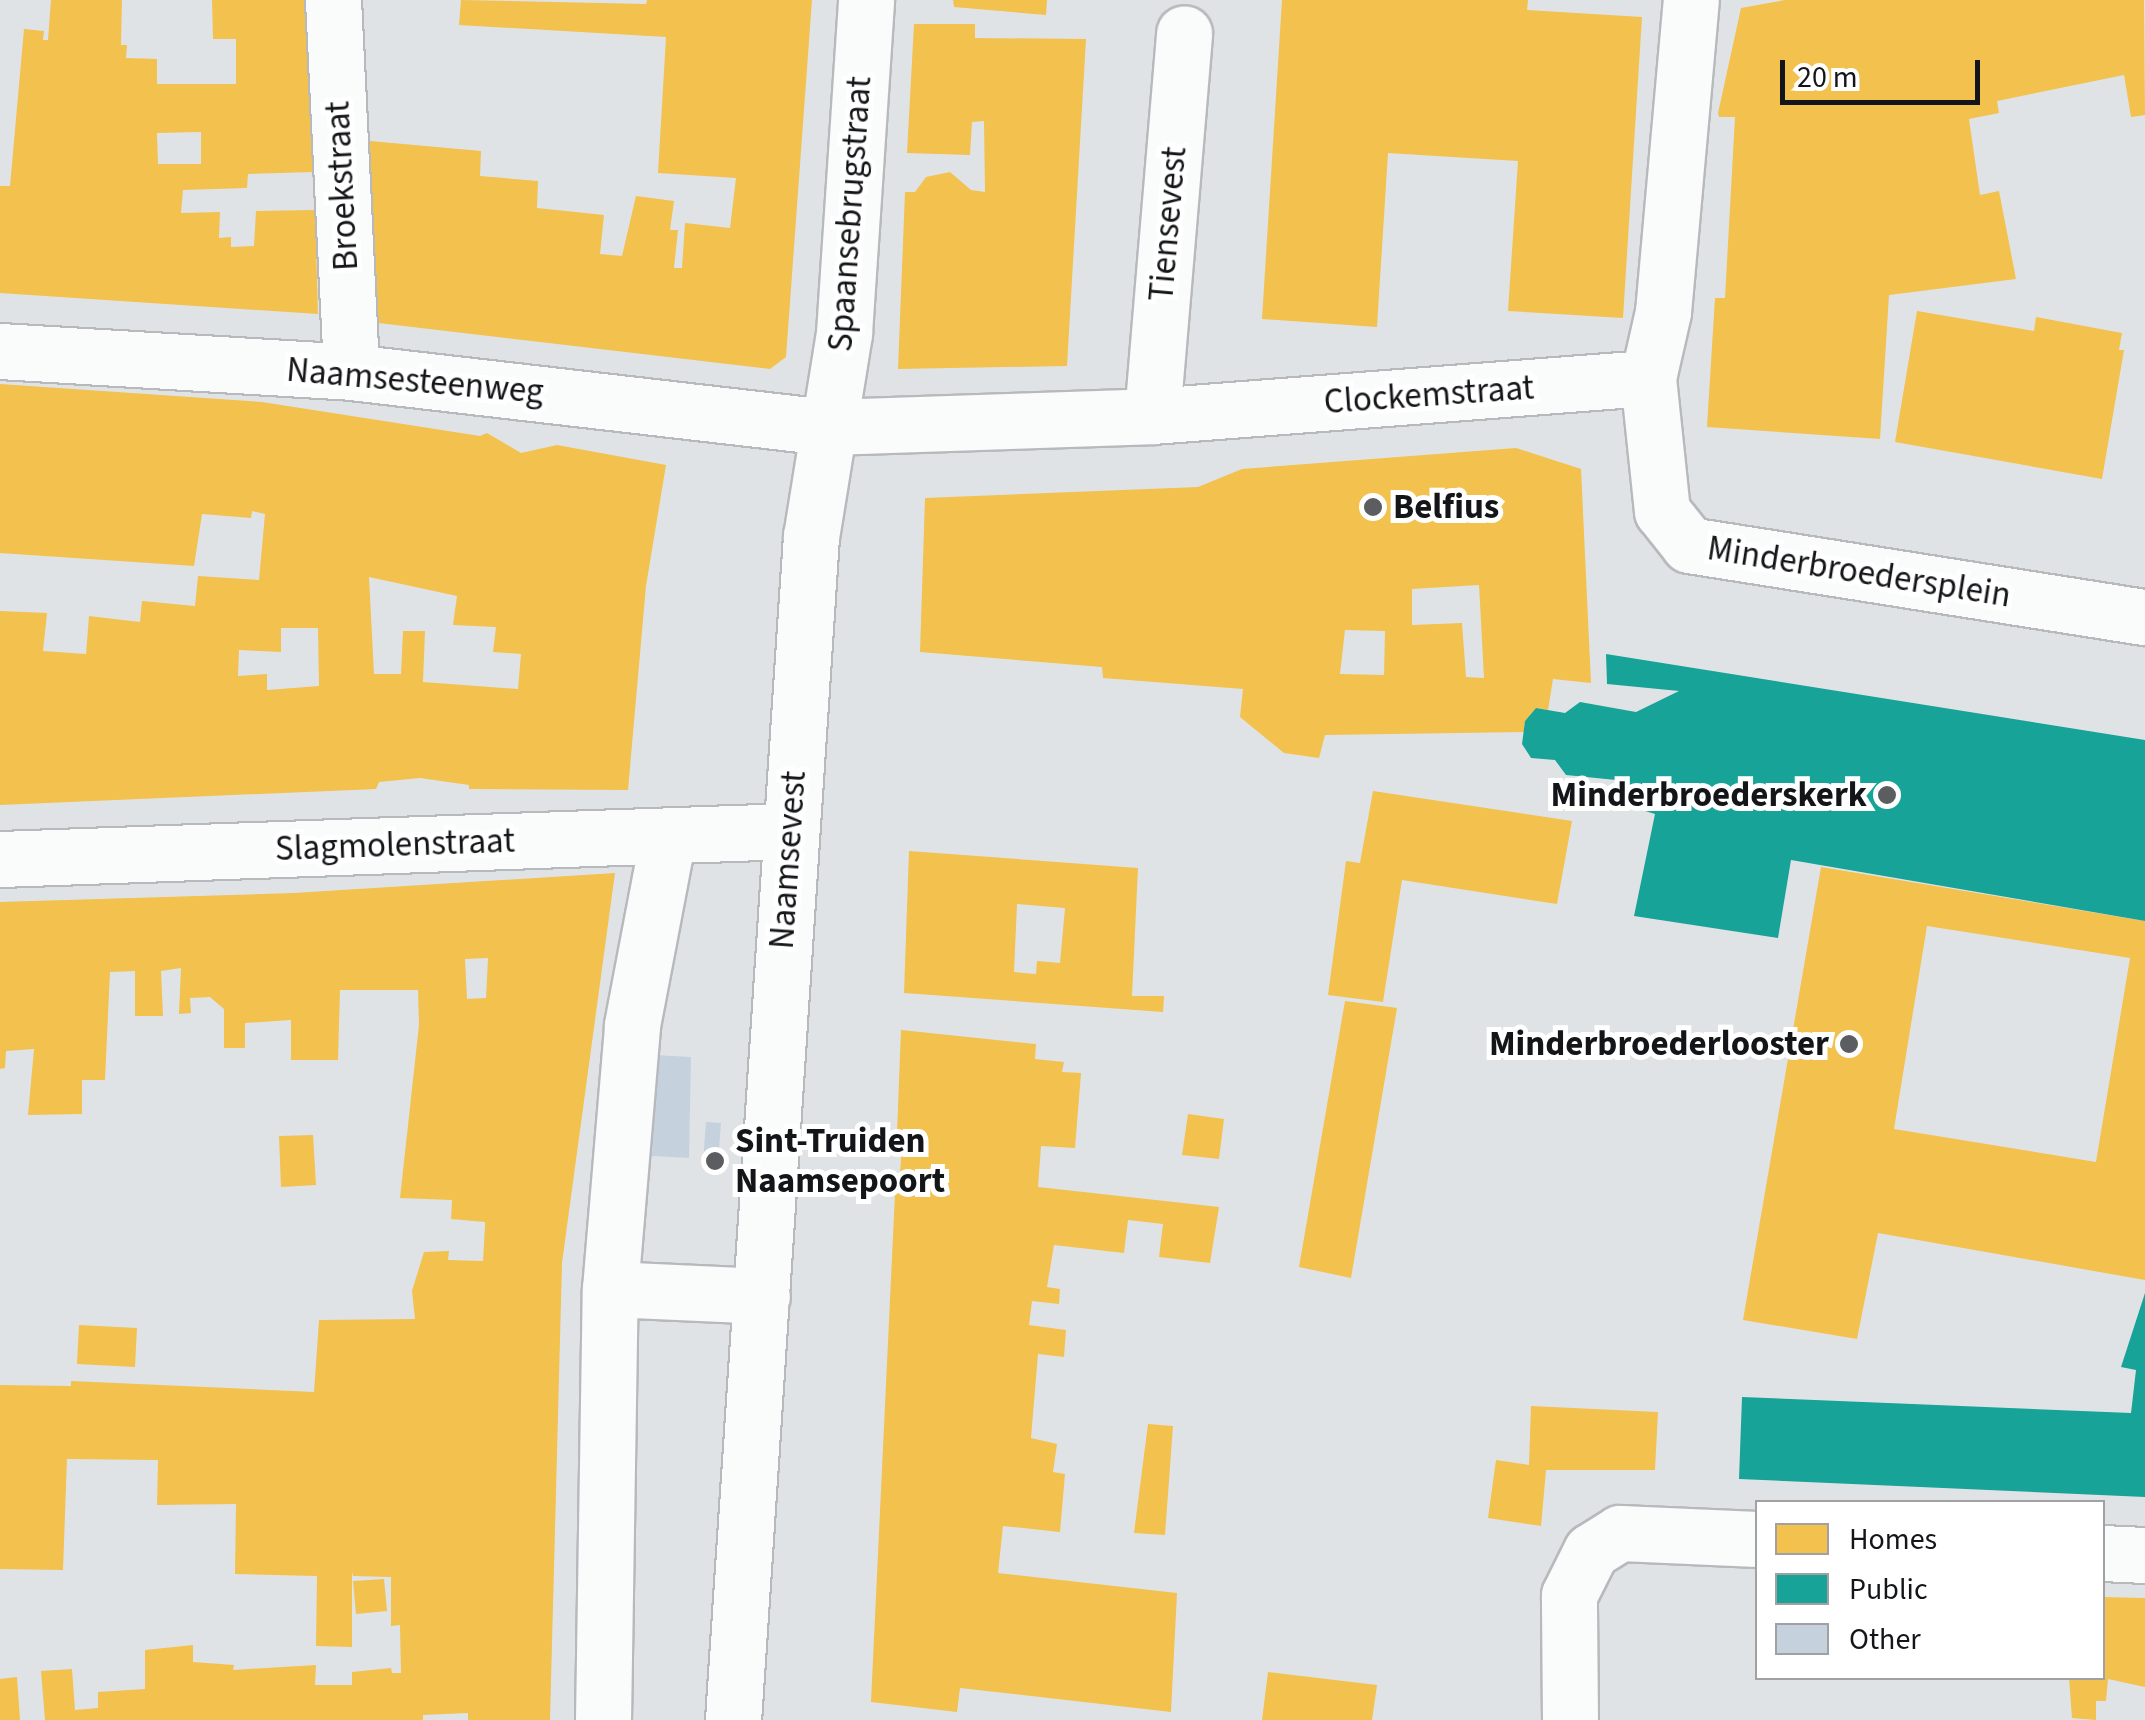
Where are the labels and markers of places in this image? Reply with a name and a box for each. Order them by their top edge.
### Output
place label: Belfius [1393,486,1499,528]
marker: Belfius [1362,496,1384,518]
place label: Minderbroederskerk [1551,774,1867,816]
marker: Minderbroederskerk [1876,784,1898,806]
place label: Minderbroederlooster [1489,1023,1829,1065]
marker: Minderbroederlooster [1838,1033,1860,1055]
place label: Sint-Truiden Naamsepoort [735,1120,945,1202]
marker: Sint-Truiden Naamsepoort [704,1150,726,1172]

